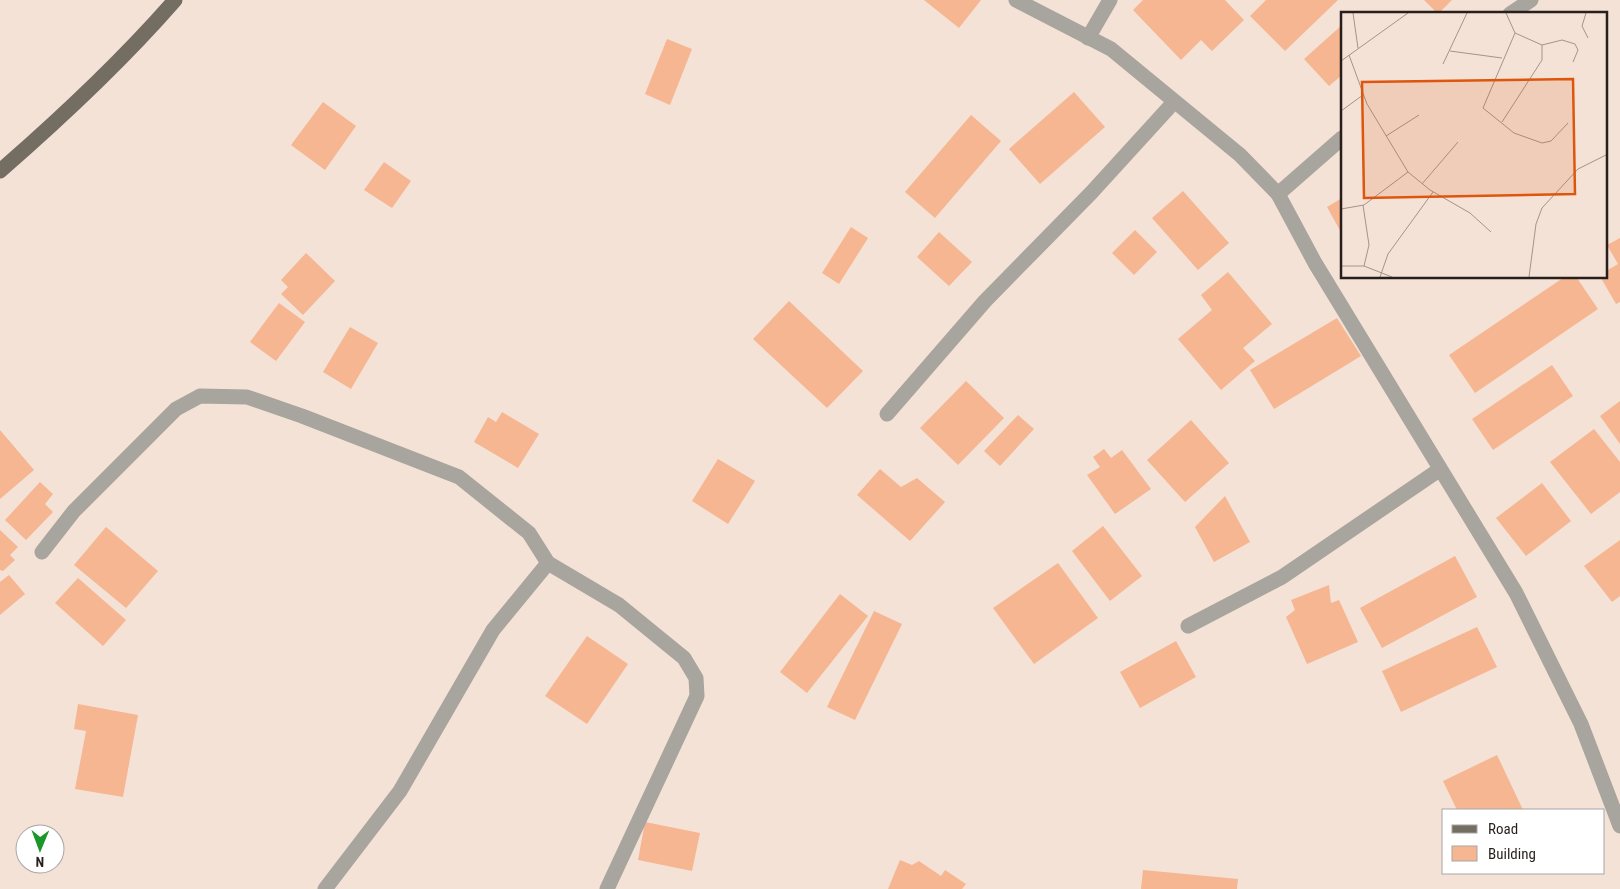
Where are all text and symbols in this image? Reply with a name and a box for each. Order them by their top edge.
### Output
inset map [1341,12,1608,279]
legend [1442,809,1605,874]
text: Road [1488,820,1518,838]
north arrow [15,824,65,874]
text: Building [1488,845,1536,863]
text: N [35,854,44,870]

